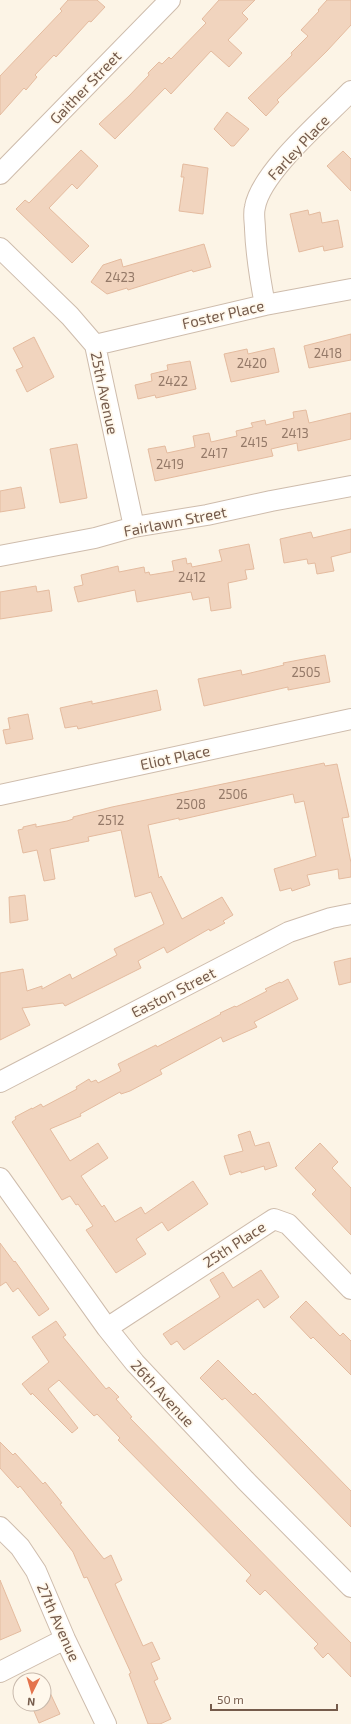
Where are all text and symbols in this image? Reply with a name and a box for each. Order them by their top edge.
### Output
street label: Gaither Street [46,47,125,127]
street label: Farley Place [263,111,333,183]
house number: 2423 [105,269,135,285]
street label: Foster Place [180,296,266,332]
house number: 2418 [314,345,342,361]
street label: 25th Avenue [87,350,123,436]
house number: 2420 [237,355,267,371]
house number: 2422 [158,373,188,389]
house number: 2413 [281,425,309,441]
house number: 2415 [240,434,268,450]
house number: 2417 [200,445,228,461]
house number: 2419 [156,456,184,472]
street label: Fairlawn Street [122,502,228,540]
house number: 2412 [178,569,206,585]
house number: 2505 [291,664,321,680]
street label: Eliot Place [138,741,212,773]
house number: 2506 [218,786,248,802]
house number: 2508 [176,796,206,812]
house number: 2512 [98,812,124,828]
street label: Easton Street [128,963,218,1021]
street label: 25th Place [199,1217,269,1271]
street label: 26th Avenue [128,1356,198,1430]
street label: 27th Avenue [34,1580,84,1664]
north arrow [12,1672,52,1712]
scale bar [211,1686,337,1712]
text: 50 m [217,1692,244,1706]
text: N [27,1696,36,1709]

